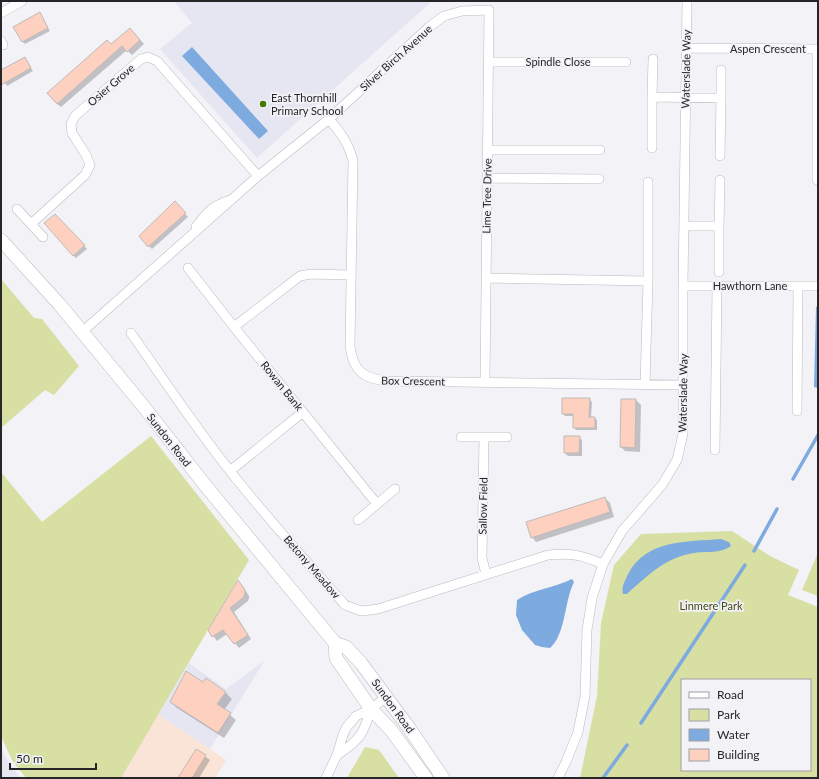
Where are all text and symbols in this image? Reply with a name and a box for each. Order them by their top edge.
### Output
street label: Silver Birch Avenue [357,22,435,93]
street label: Waterslade Way [678,29,693,109]
street label: Aspen Crescent [730,42,806,55]
street label: Spindle Close [526,55,591,68]
street label: Osier Grove [85,61,137,108]
place label: East Thornhill Primary School [271,91,343,117]
marker: East Thornhill Primary School [258,99,268,109]
street label: Lime Tree Drive [479,158,494,234]
street label: Hawthorn Lane [713,279,788,292]
street label: Waterslade Way [675,353,690,433]
street label: Rowan Bank [258,358,307,413]
street label: Box Crescent [381,373,445,388]
street label: Sundon Road [145,411,194,469]
street label: Sallow Field [476,477,489,535]
street label: Betony Meadow [281,532,344,601]
park label: Linmere Park [679,599,743,612]
street label: Sundon Road [369,676,417,735]
legend [681,679,811,771]
text: Road [717,687,744,702]
text: Park [717,707,741,722]
text: Water [717,727,750,742]
scale bar [10,745,96,771]
text: Building [717,747,760,762]
text: 50 m [16,751,43,766]

